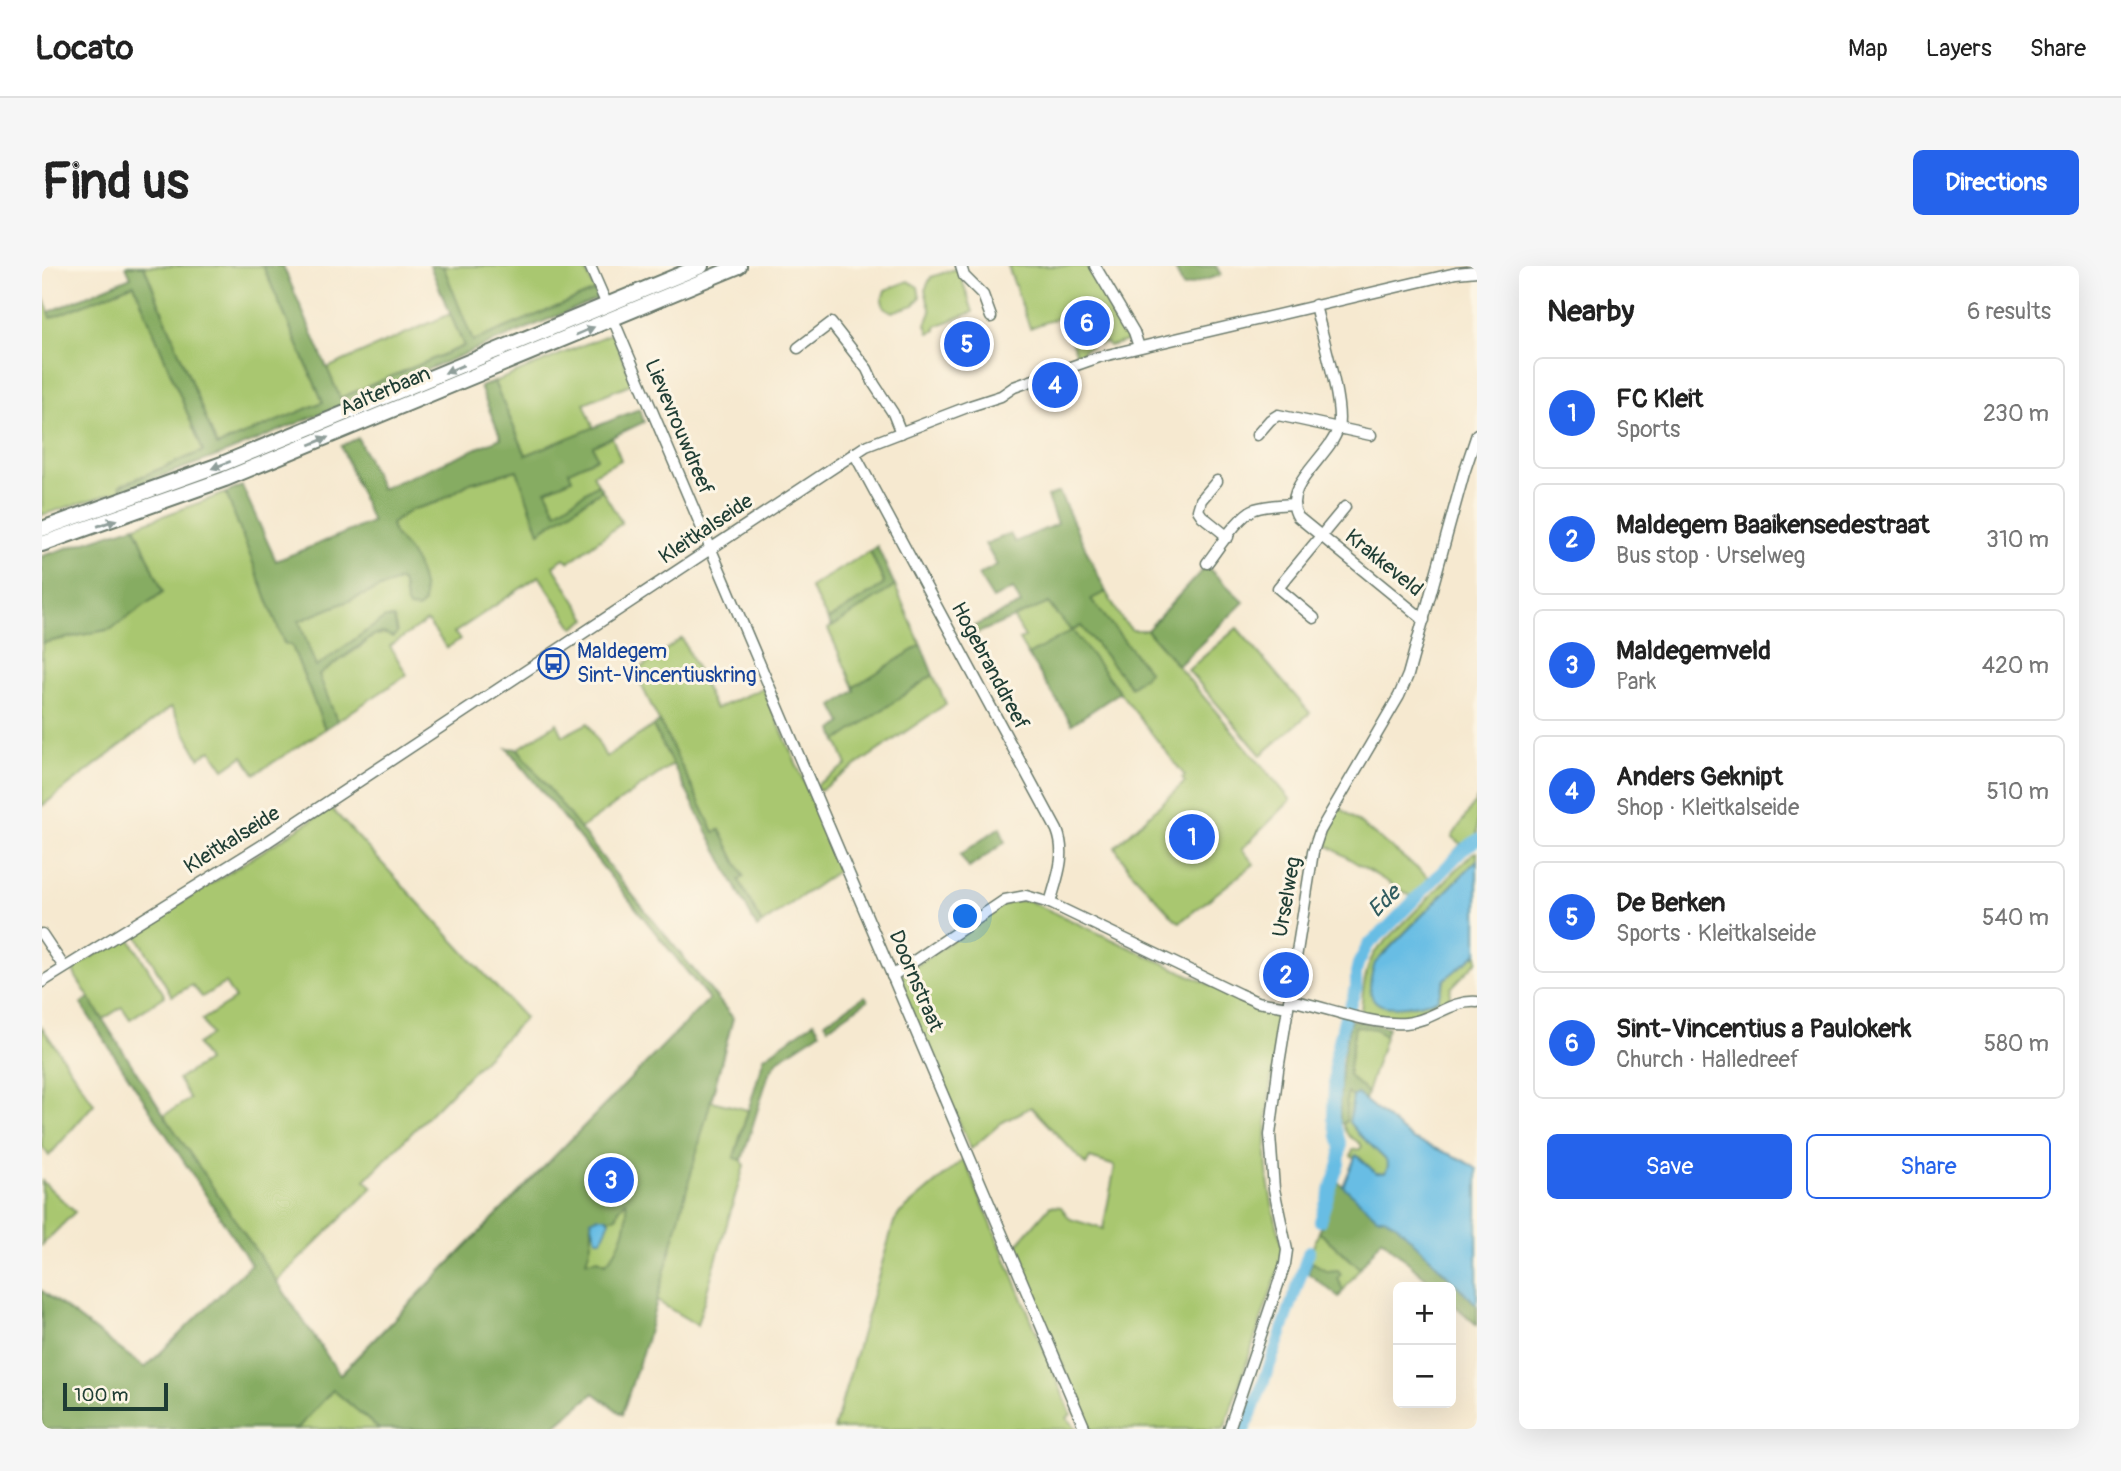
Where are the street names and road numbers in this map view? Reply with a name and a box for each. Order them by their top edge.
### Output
street label: Lievevrouwdreef [638,355,720,499]
street label: Aalterbaan [336,360,434,422]
street label: Kleitkalseide [654,487,759,570]
street label: Krakkeveld [1339,523,1429,603]
street label: Hogebranddreef [945,597,1035,735]
street label: Kleitkalseide [179,800,286,880]
street label: Urselweg [1267,855,1307,939]
street label: Doornstraat [883,926,950,1036]

